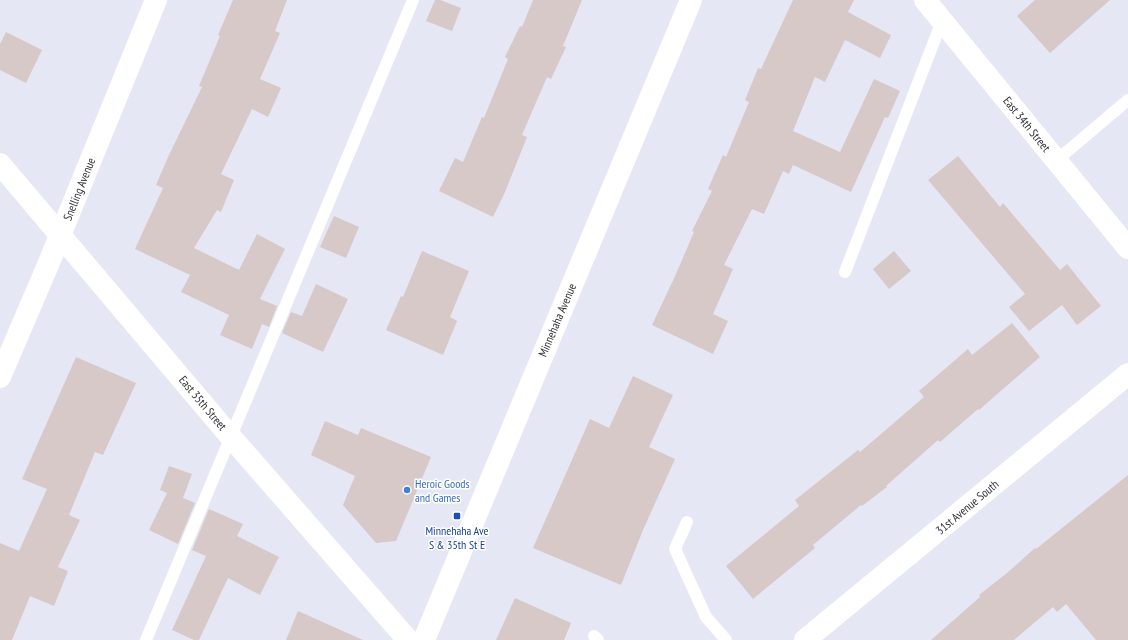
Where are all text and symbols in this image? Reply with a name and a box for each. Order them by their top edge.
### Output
street label: East 34th Street [1000,93,1054,155]
street label: Snelling Avenue [60,155,98,223]
street label: Minnehaha Avenue [535,281,579,359]
street label: East 35th Street [176,373,231,434]
place label: Heroic Goods and Games [415,476,470,505]
street label: 31st Avenue South [933,476,1001,538]
marker: Heroic Goods and Games [402,485,412,495]
marker: Minnehaha Ave S & 35th St E [452,511,462,521]
place label: Minnehaha Ave S & 35th St E [425,523,489,552]

